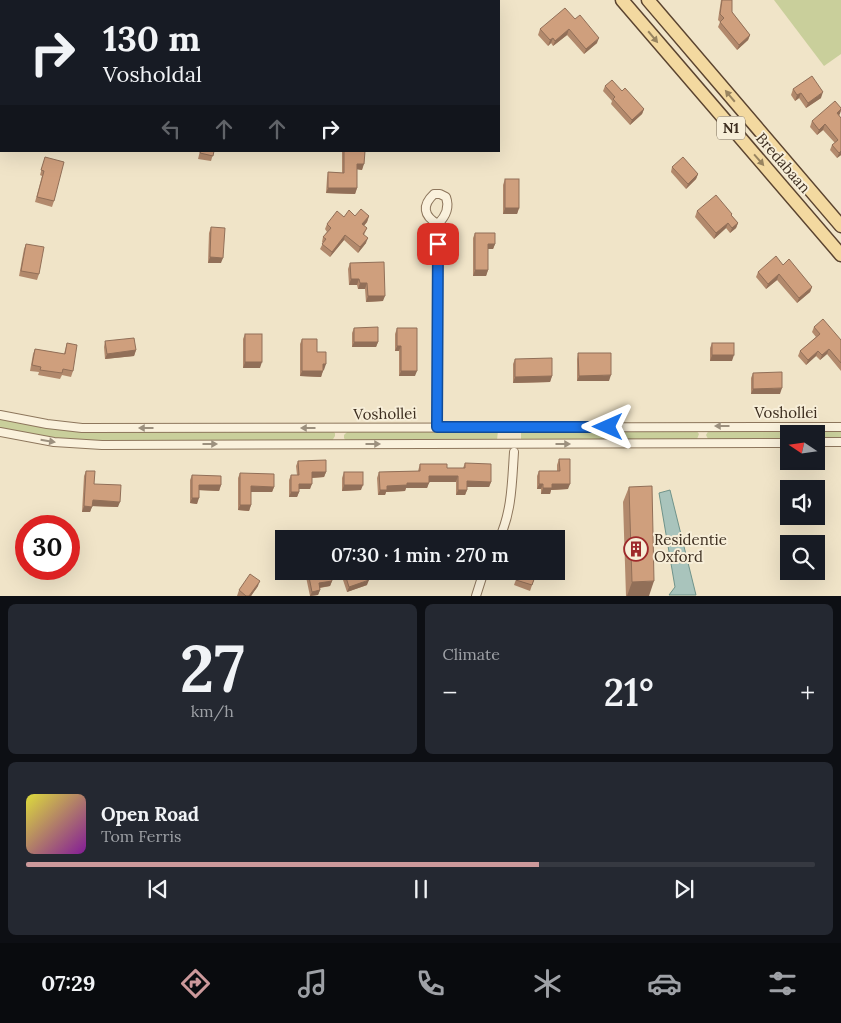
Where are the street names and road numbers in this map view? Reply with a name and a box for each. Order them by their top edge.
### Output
road number: N1 [717,116,745,140]
street label: Bredabaan [752,129,815,197]
street label: Voshollei [352,403,417,424]
street label: Voshollei [753,403,818,422]

